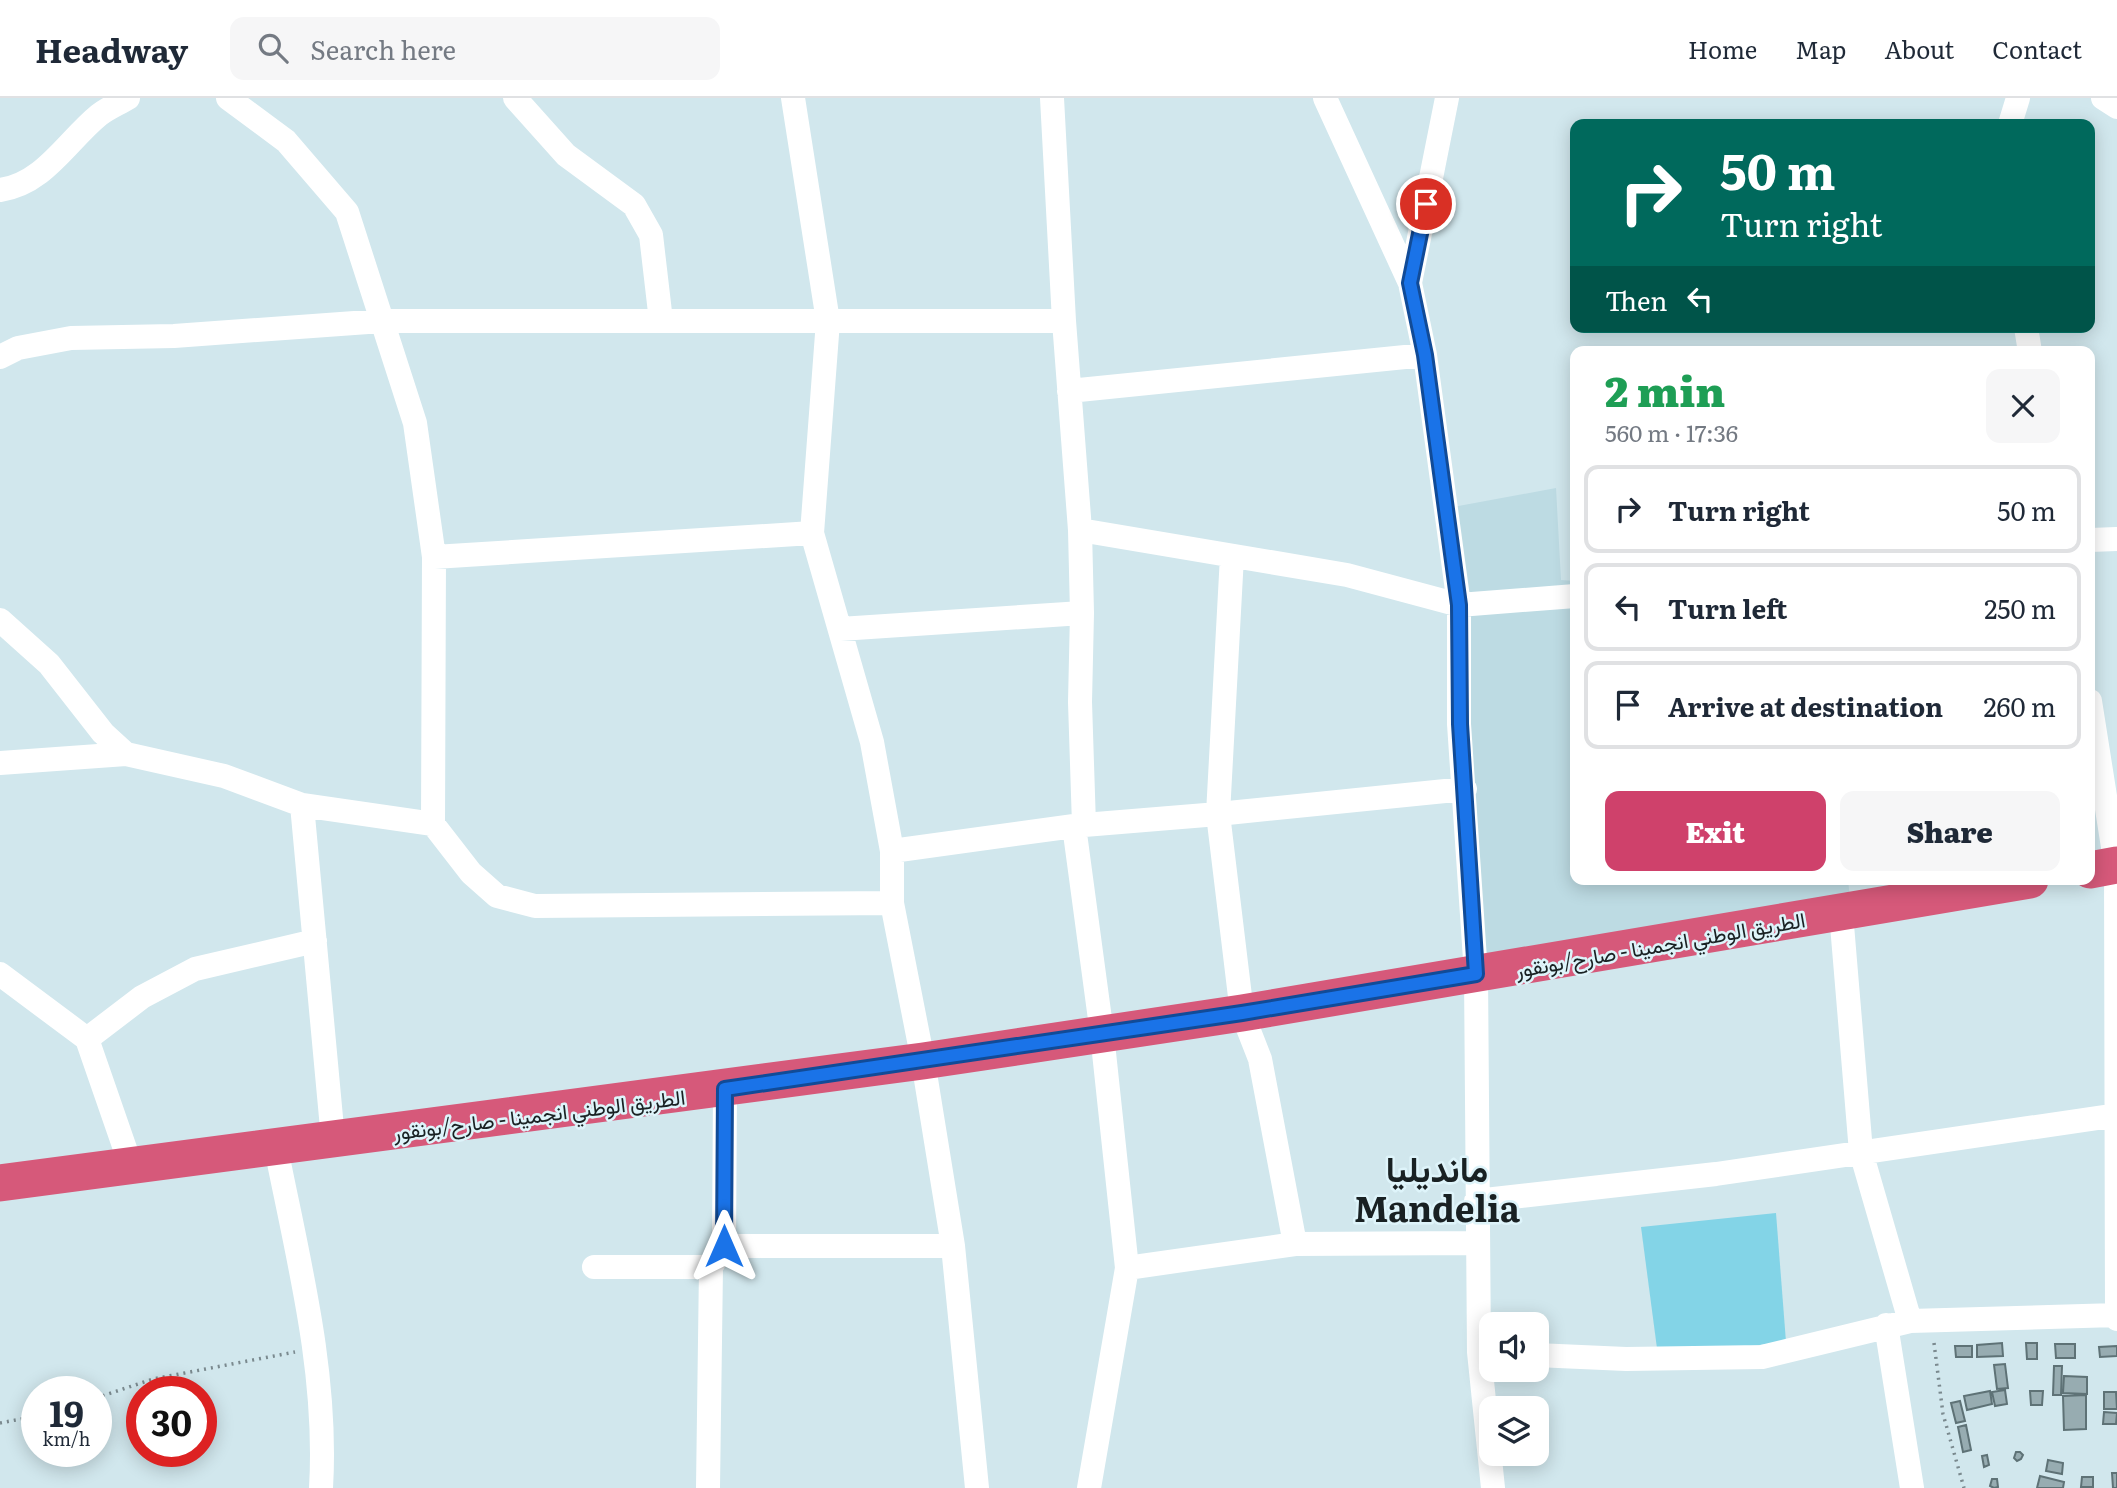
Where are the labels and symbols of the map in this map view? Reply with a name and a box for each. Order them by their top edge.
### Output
pin [1396,174,1456,234]
street label: الطريق الوطني انجمينا - صارح/بونقور [1512,902,1808,988]
street label: الطريق الوطني انجمينا - صارح/بونقور [390,1080,687,1150]
district label: مانديليا Mandelia [1354,1141,1521,1233]
position arrow [687,1209,761,1283]
speed limit sign: 30 [126,1376,217,1467]

